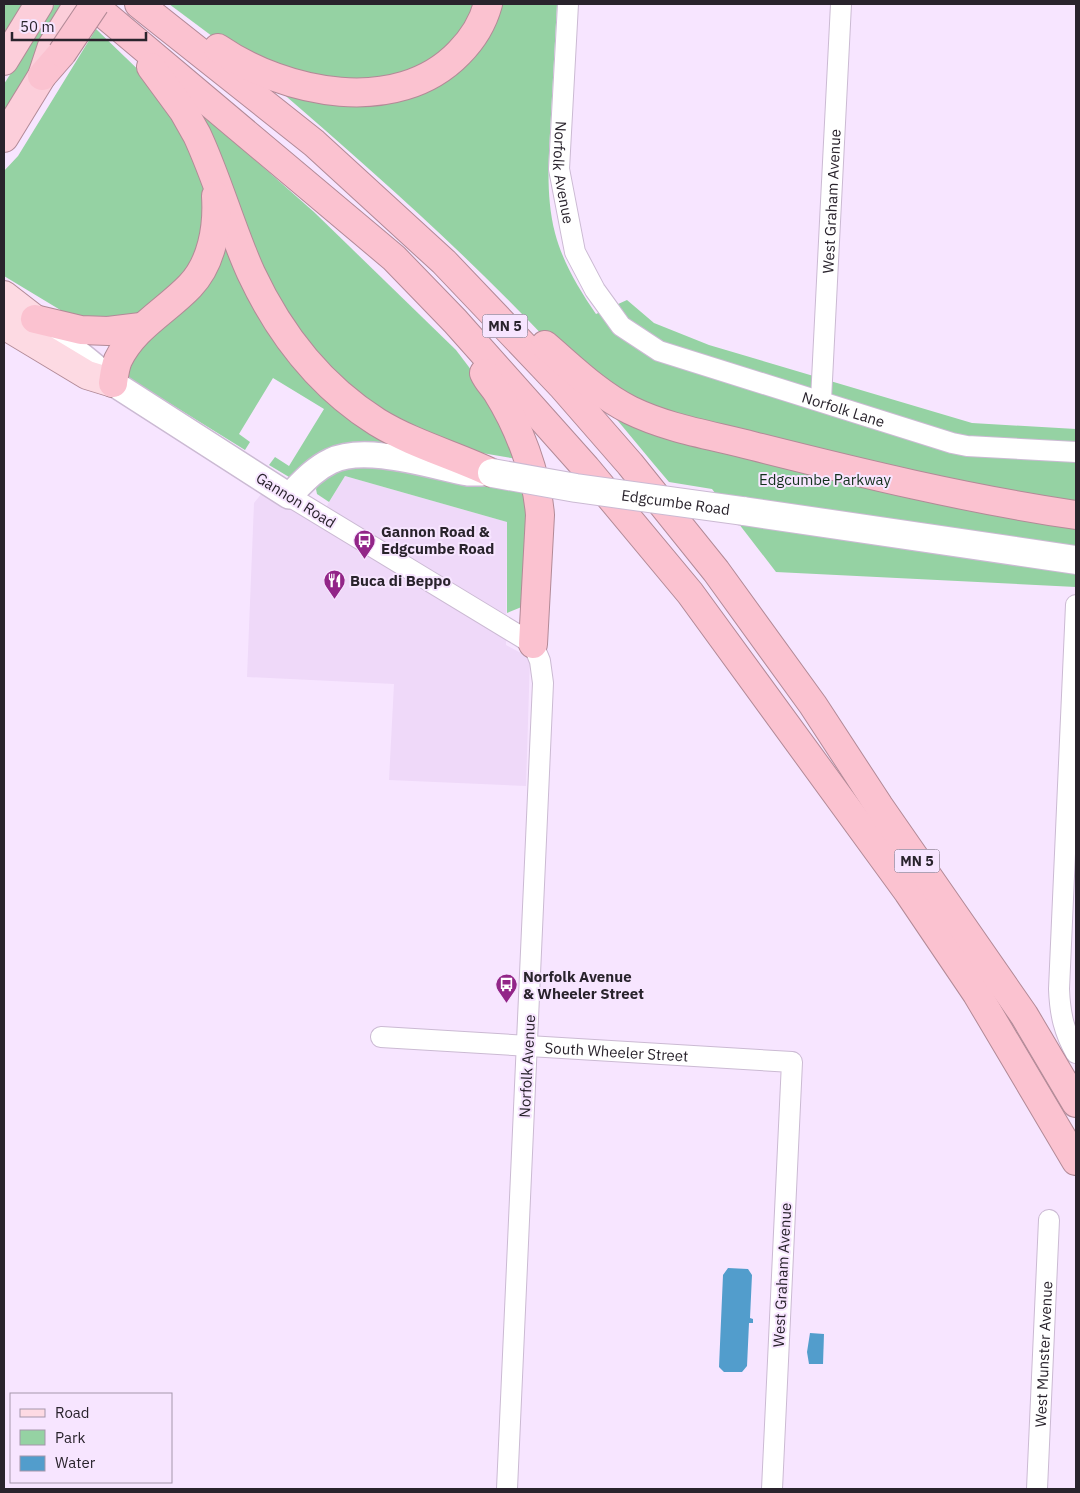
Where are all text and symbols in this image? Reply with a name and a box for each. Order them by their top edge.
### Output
scale bar [12,10,146,42]
text: 50 m [20,17,55,36]
street label: Norfolk Avenue [549,121,579,225]
street label: West Graham Avenue [818,129,844,274]
road number: MN 5 [482,314,528,338]
street label: Norfolk Lane [800,387,887,431]
street label: Gannon Road [253,468,339,532]
park label: Edgcumbe Parkway [759,470,891,489]
street label: Edgcumbe Road [620,485,731,519]
place label: Gannon Road & Edgcumbe Road [381,522,494,558]
bus stop icon: Gannon Road & Edgcumbe Road [353,528,377,559]
restaurant icon: Buca di Beppo [322,568,346,599]
place label: Buca di Beppo [350,571,451,590]
road number: MN 5 [894,849,940,872]
place label: Norfolk Avenue & Wheeler Street [523,967,644,1003]
bus stop icon: Norfolk Avenue & Wheeler Street [495,973,519,1004]
street label: Norfolk Avenue [515,1014,539,1118]
street label: South Wheeler Street [544,1037,689,1065]
street label: West Graham Avenue [769,1202,795,1348]
street label: West Munster Avenue [1030,1281,1056,1428]
legend [10,1393,172,1483]
text: Road [55,1403,90,1422]
text: Park [55,1428,85,1447]
text: Water [55,1453,96,1472]

